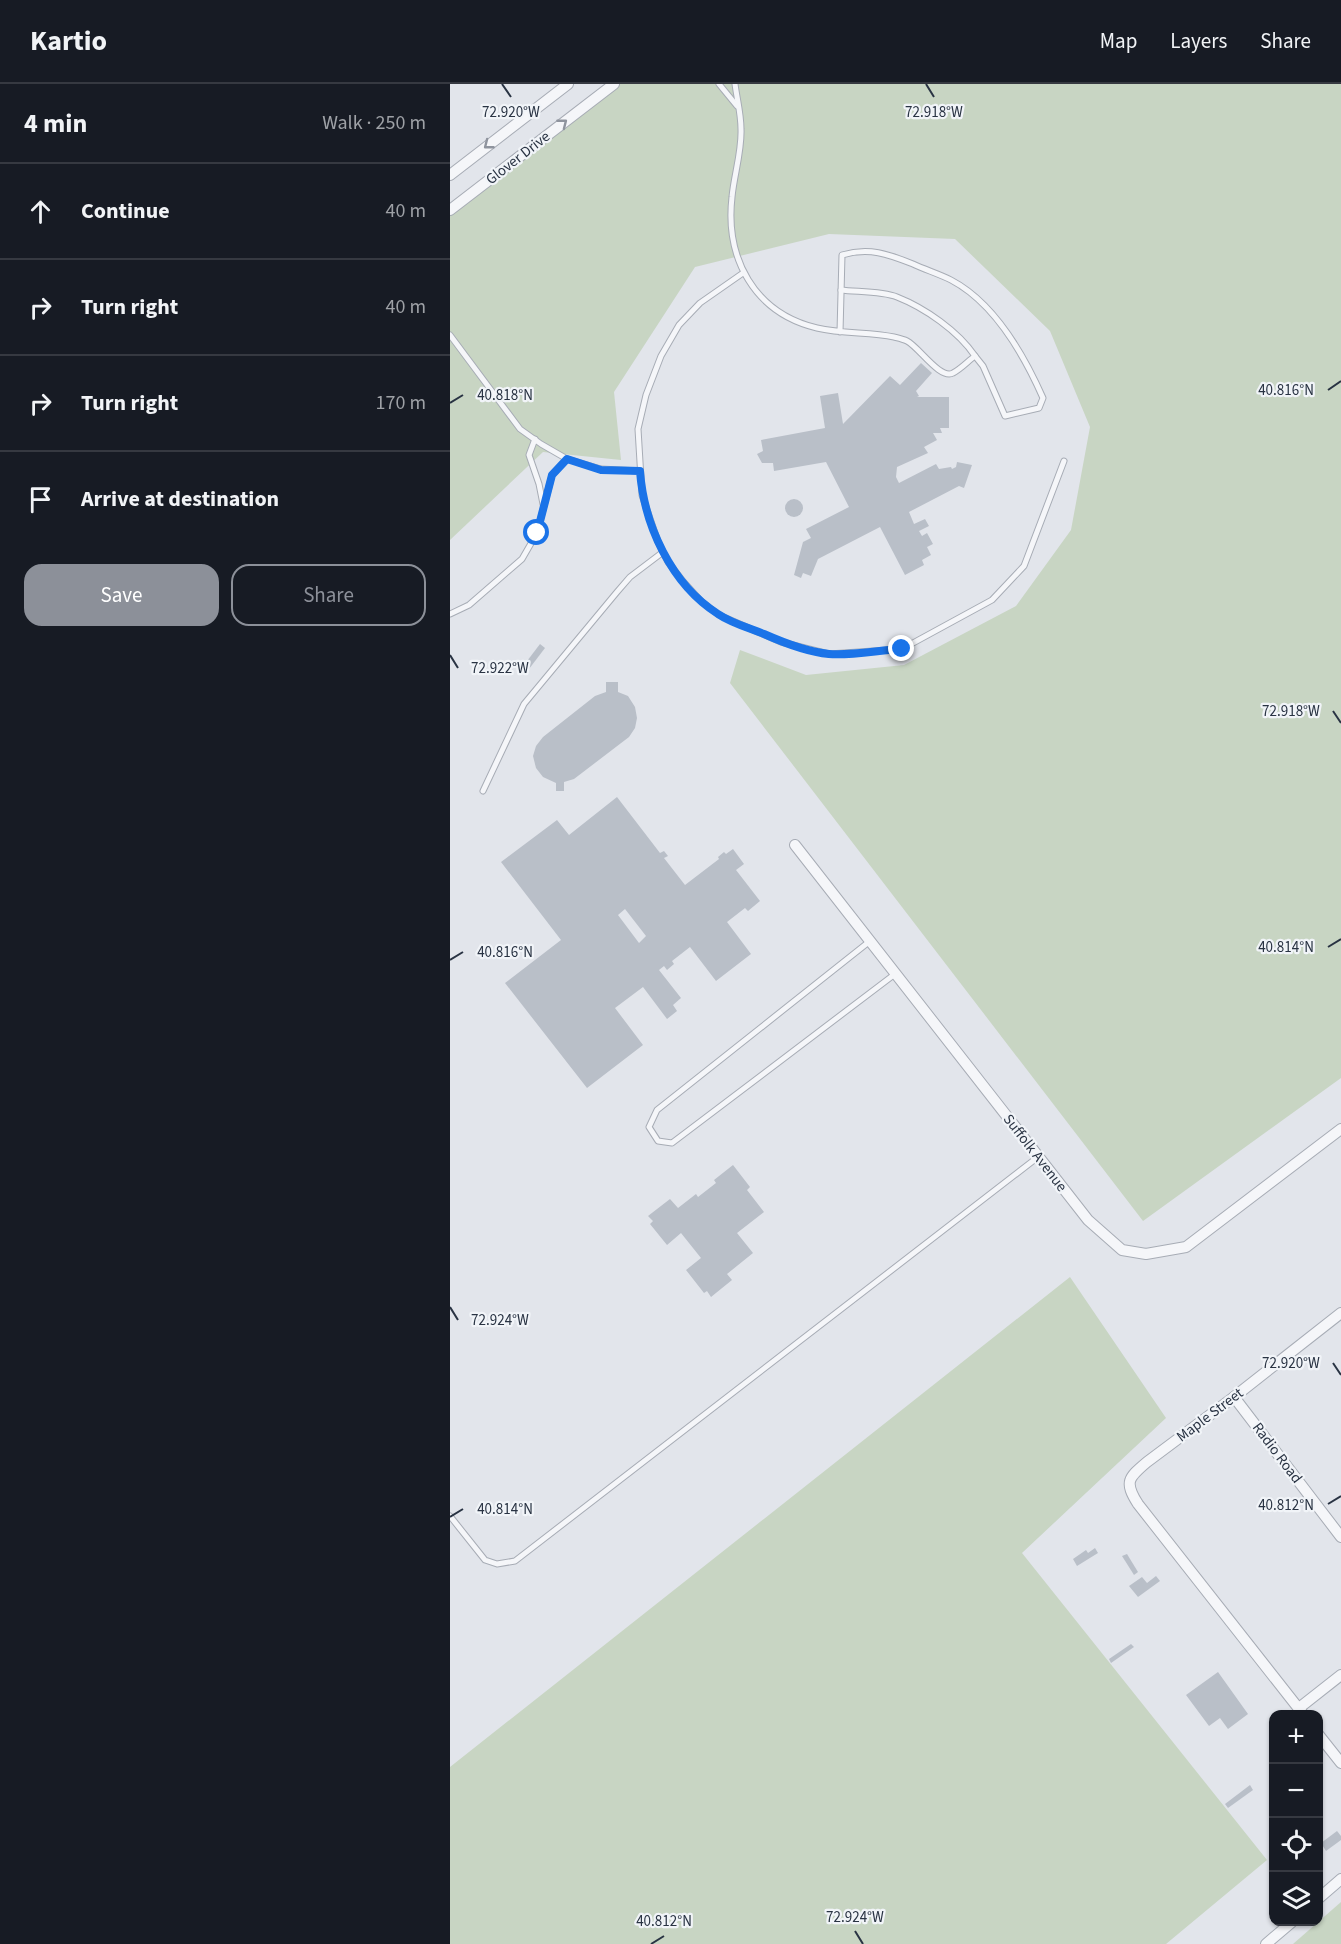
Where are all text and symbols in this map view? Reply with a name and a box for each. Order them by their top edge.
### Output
text: Kartio [30,21,107,61]
text: Map [1100,26,1137,56]
text: Layers [1170,26,1227,56]
text: Share [1260,26,1311,56]
text: 72.920°W [482,102,540,123]
text: 72.918°W [905,102,963,123]
text: 4 min [24,105,87,142]
text: Walk · 250 m [322,109,426,137]
one-way arrow [556,120,567,131]
street label: Glover Drive [481,126,555,190]
one-way arrow [484,138,495,149]
icon: ahead [24,195,57,228]
text: Continue [81,195,170,227]
text: 40 m [386,197,426,225]
icon: right [24,291,57,324]
text: Turn right [81,291,178,323]
text: 40 m [386,293,426,321]
text: 40.816°N [1258,380,1314,401]
text: 40.818°N [477,385,533,406]
icon: right [24,387,57,420]
text: Turn right [81,387,178,419]
text: 170 m [376,389,426,417]
icon: arrive [24,483,57,516]
text: Arrive at destination [81,483,279,515]
route start [523,519,549,545]
button: Save [24,564,219,626]
button: Share [231,564,426,626]
route end [888,635,914,661]
text: 72.922°W [471,658,529,679]
text: 72.918°W [1262,701,1320,722]
text: 40.814°N [1258,937,1314,958]
text: 40.816°N [477,942,533,963]
street label: Suffolk Avenue [998,1110,1072,1196]
text: 72.924°W [471,1310,529,1331]
text: 72.920°W [1262,1353,1320,1374]
street label: Maple Street [1172,1383,1248,1447]
street label: Radio Road [1247,1418,1307,1488]
text: 40.812°N [1258,1495,1314,1516]
text: 40.814°N [477,1499,533,1520]
map controls [1269,1710,1323,1926]
button: + [1269,1710,1323,1764]
button: − [1269,1764,1323,1818]
button: locate [1269,1818,1323,1872]
button: layers [1269,1872,1323,1926]
text: 72.924°W [826,1907,884,1928]
text: 40.812°N [636,1911,692,1932]

